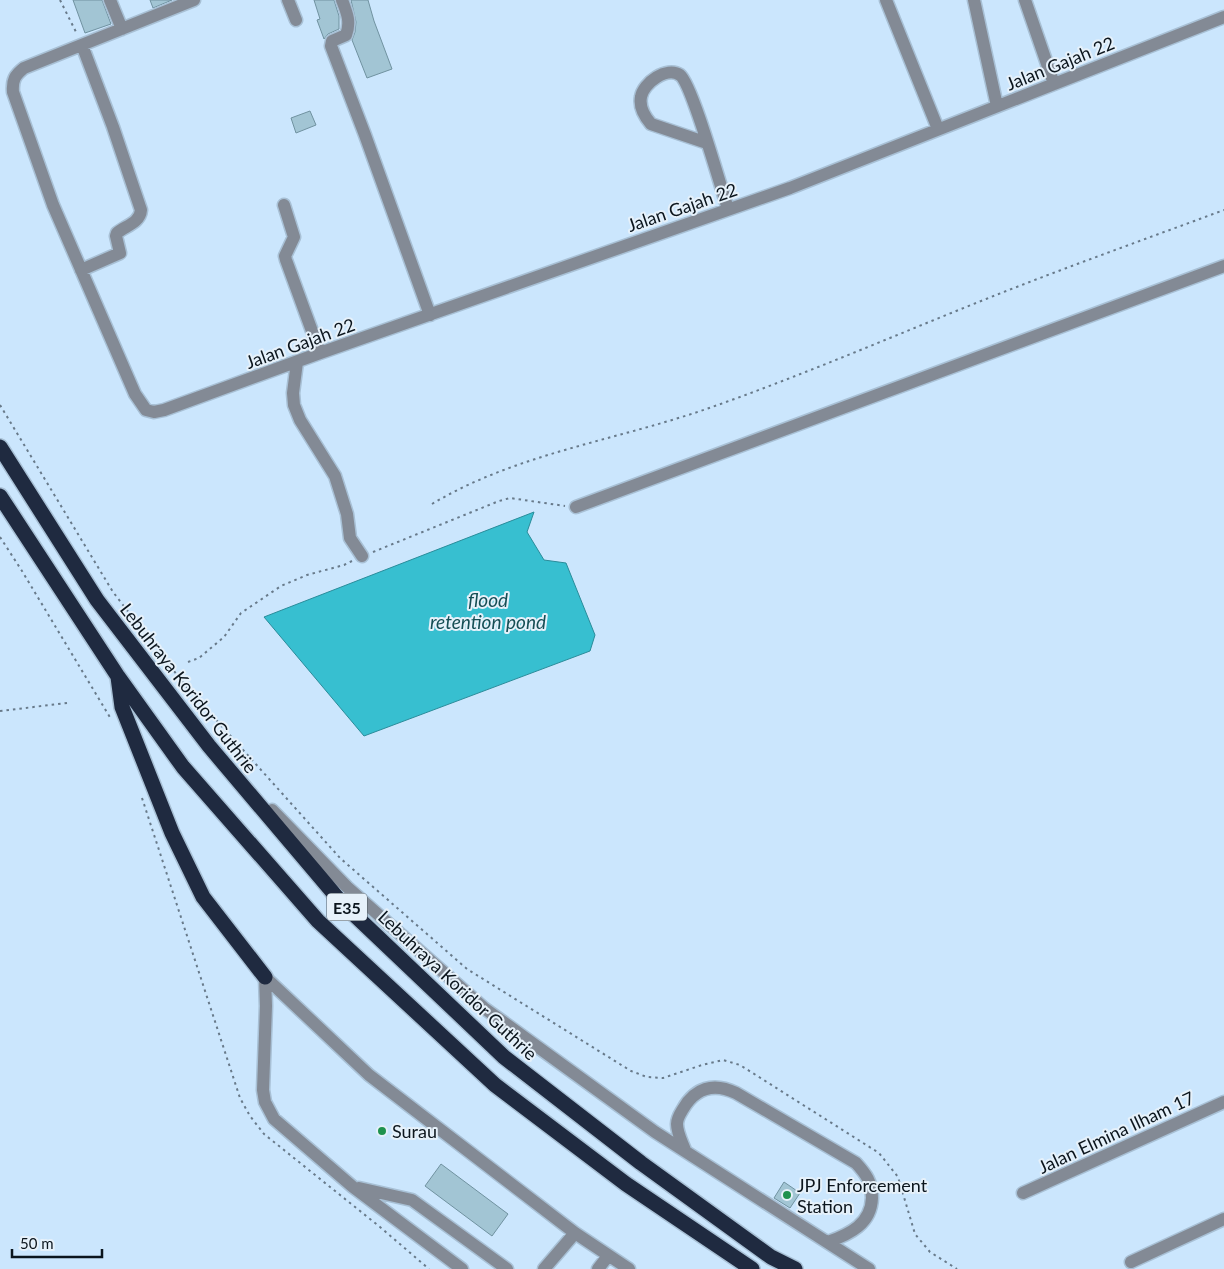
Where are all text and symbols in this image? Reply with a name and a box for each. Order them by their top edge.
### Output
street label: Jalan Gajah 22 [1003,31,1117,95]
street label: Jalan Gajah 22 [624,178,740,236]
street label: Jalan Gajah 22 [242,313,358,373]
water label: flood retention pond [430,588,546,633]
street label: Lebuhraya Koridor Guthrie [116,599,262,777]
road number: E35 [327,894,367,920]
street label: Lebuhraya Koridor Guthrie [374,906,542,1064]
street label: Jalan Elmina Ilham 17 [1034,1086,1198,1178]
place label: Surau [392,1120,437,1142]
marker: Surau [376,1125,388,1137]
place label: JPJ Enforcement Station [797,1174,928,1217]
marker: JPJ Enforcement Station [781,1189,793,1201]
scale bar [12,1226,102,1258]
text: 50 m [20,1234,54,1252]

